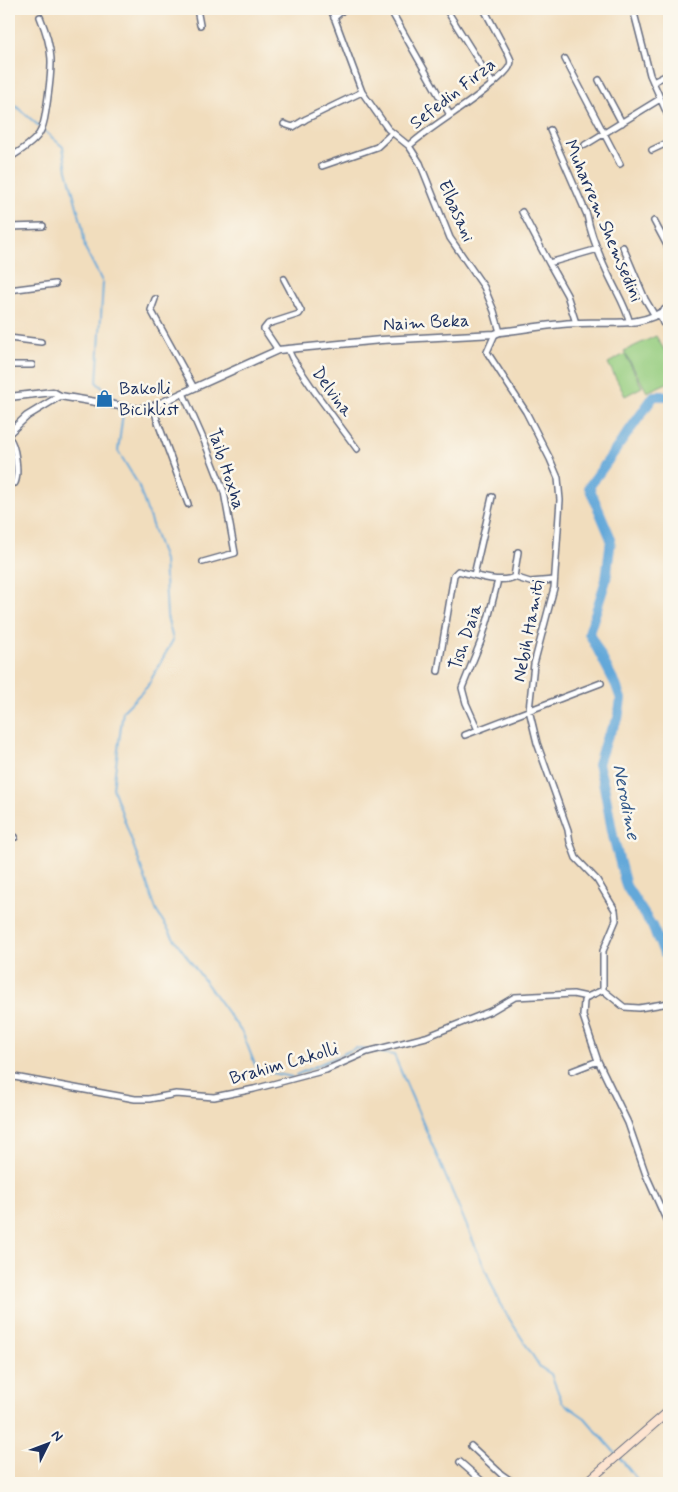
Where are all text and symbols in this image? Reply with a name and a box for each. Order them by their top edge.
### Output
street label: Sefedin Firza [405,53,501,135]
street label: Muharrem Shemsedini [558,136,648,306]
street label: Elbasani [432,176,480,246]
street label: Naim Beka [382,309,470,337]
street label: Delvina [306,362,358,422]
place label: Bakolli Biciklist [119,377,179,422]
shop icon: Bakolli Biciklist [95,389,115,409]
street label: Taib Hoxha [202,425,250,513]
street label: Nebih Hamiti [507,578,551,684]
street label: Tish Daia [443,600,489,674]
water label: Nerodime [606,762,646,843]
street label: Brahim Cakolli [227,1037,341,1091]
north arrow [22,1420,72,1470]
text: N [47,1426,67,1445]

